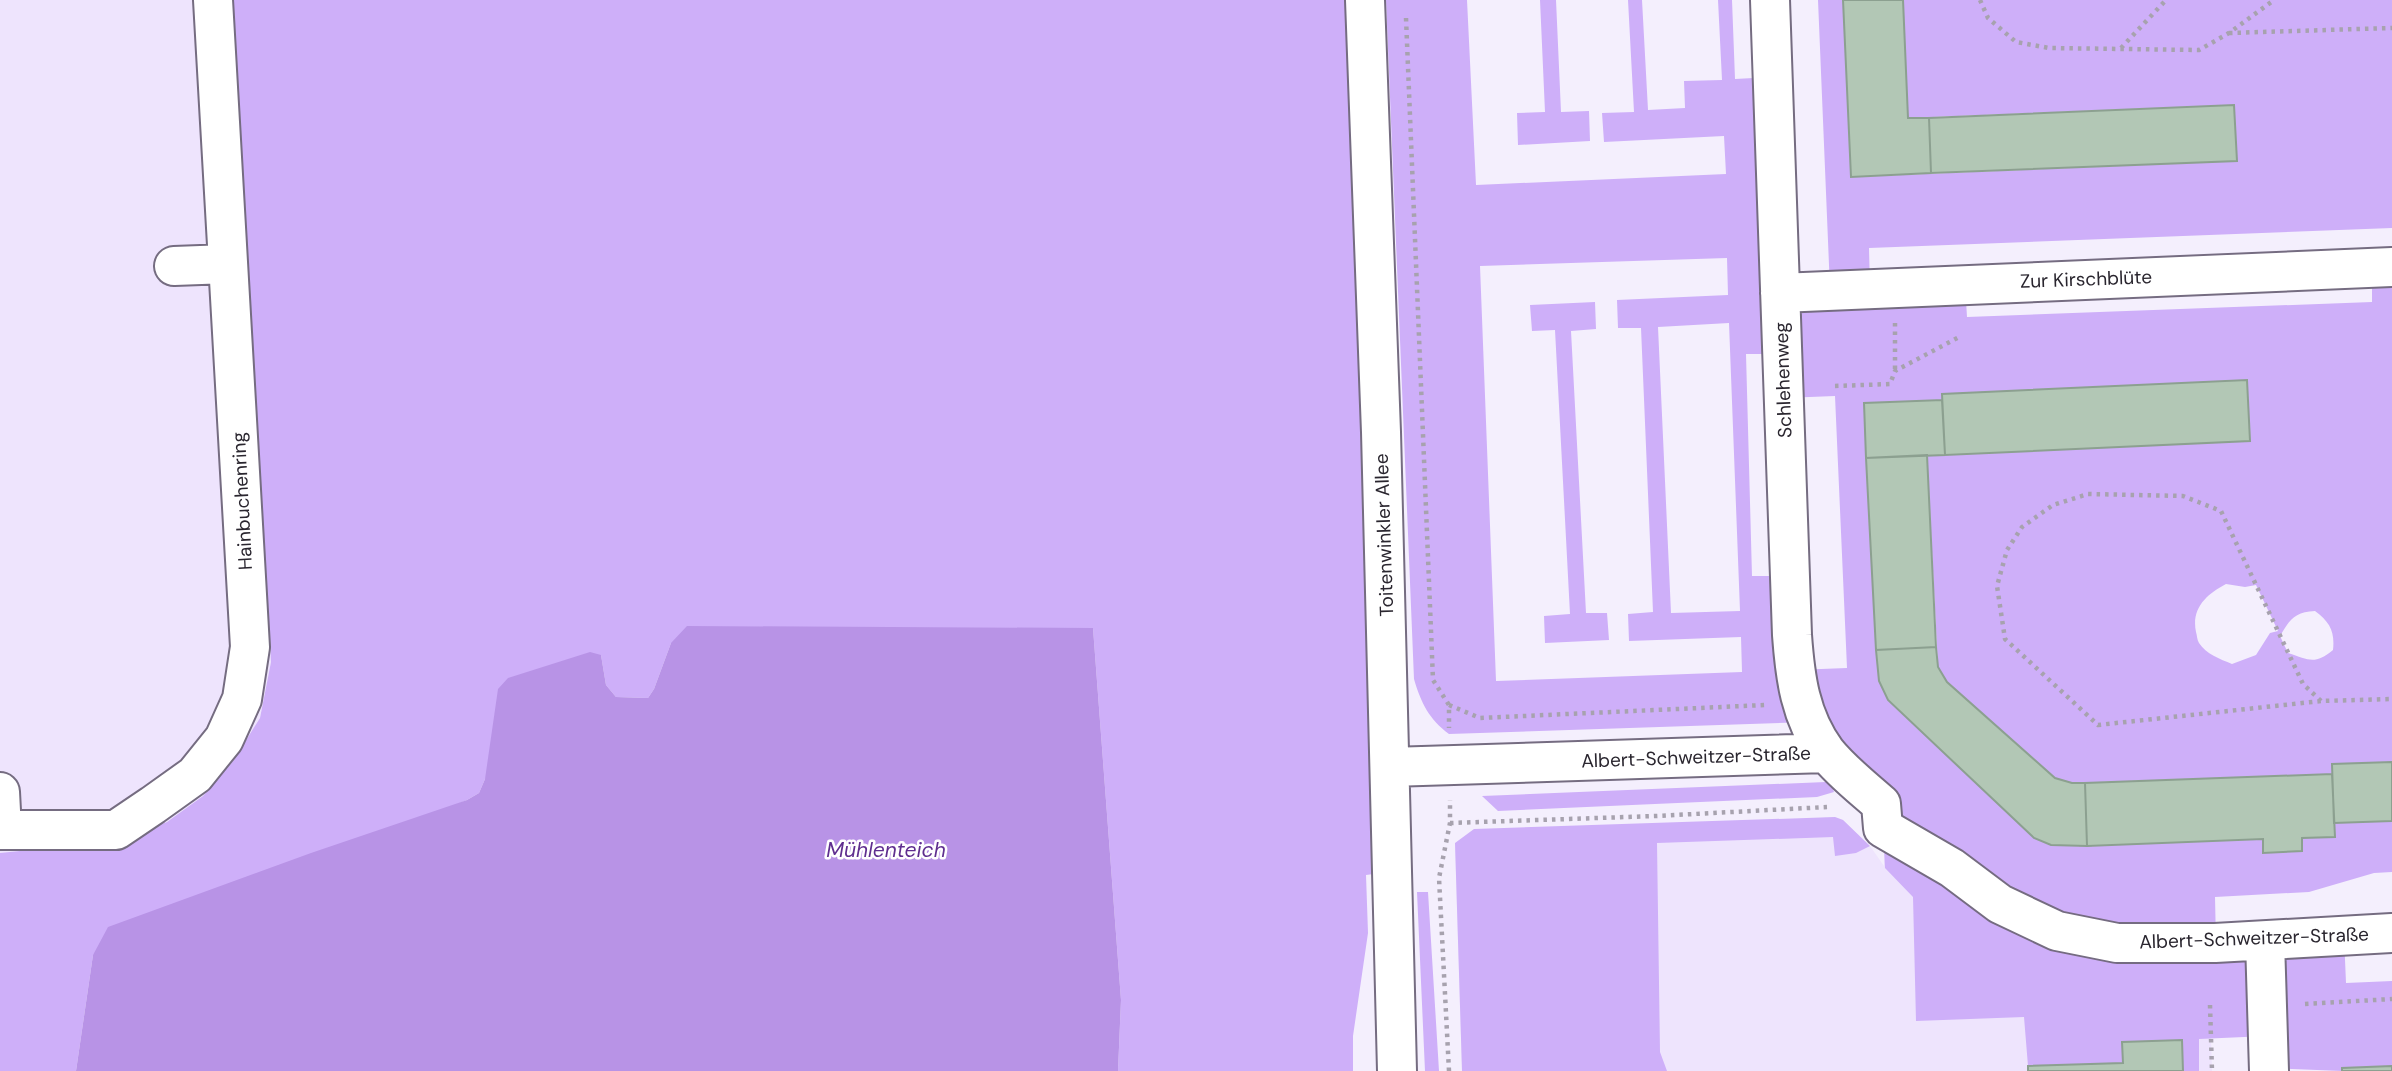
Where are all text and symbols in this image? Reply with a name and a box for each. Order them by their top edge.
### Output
street label: Zur Kirschblüte [2019,264,2153,294]
street label: Schlehenweg [1768,321,1798,438]
street label: Hainbuchenring [226,431,258,571]
street label: Toitenwinkler Allee [1369,453,1399,617]
street label: Albert-Schweitzer-Straße [1581,740,1811,774]
water label: Mühlenteich [826,836,946,864]
street label: Albert-Schweitzer-Straße [2139,921,2369,955]

